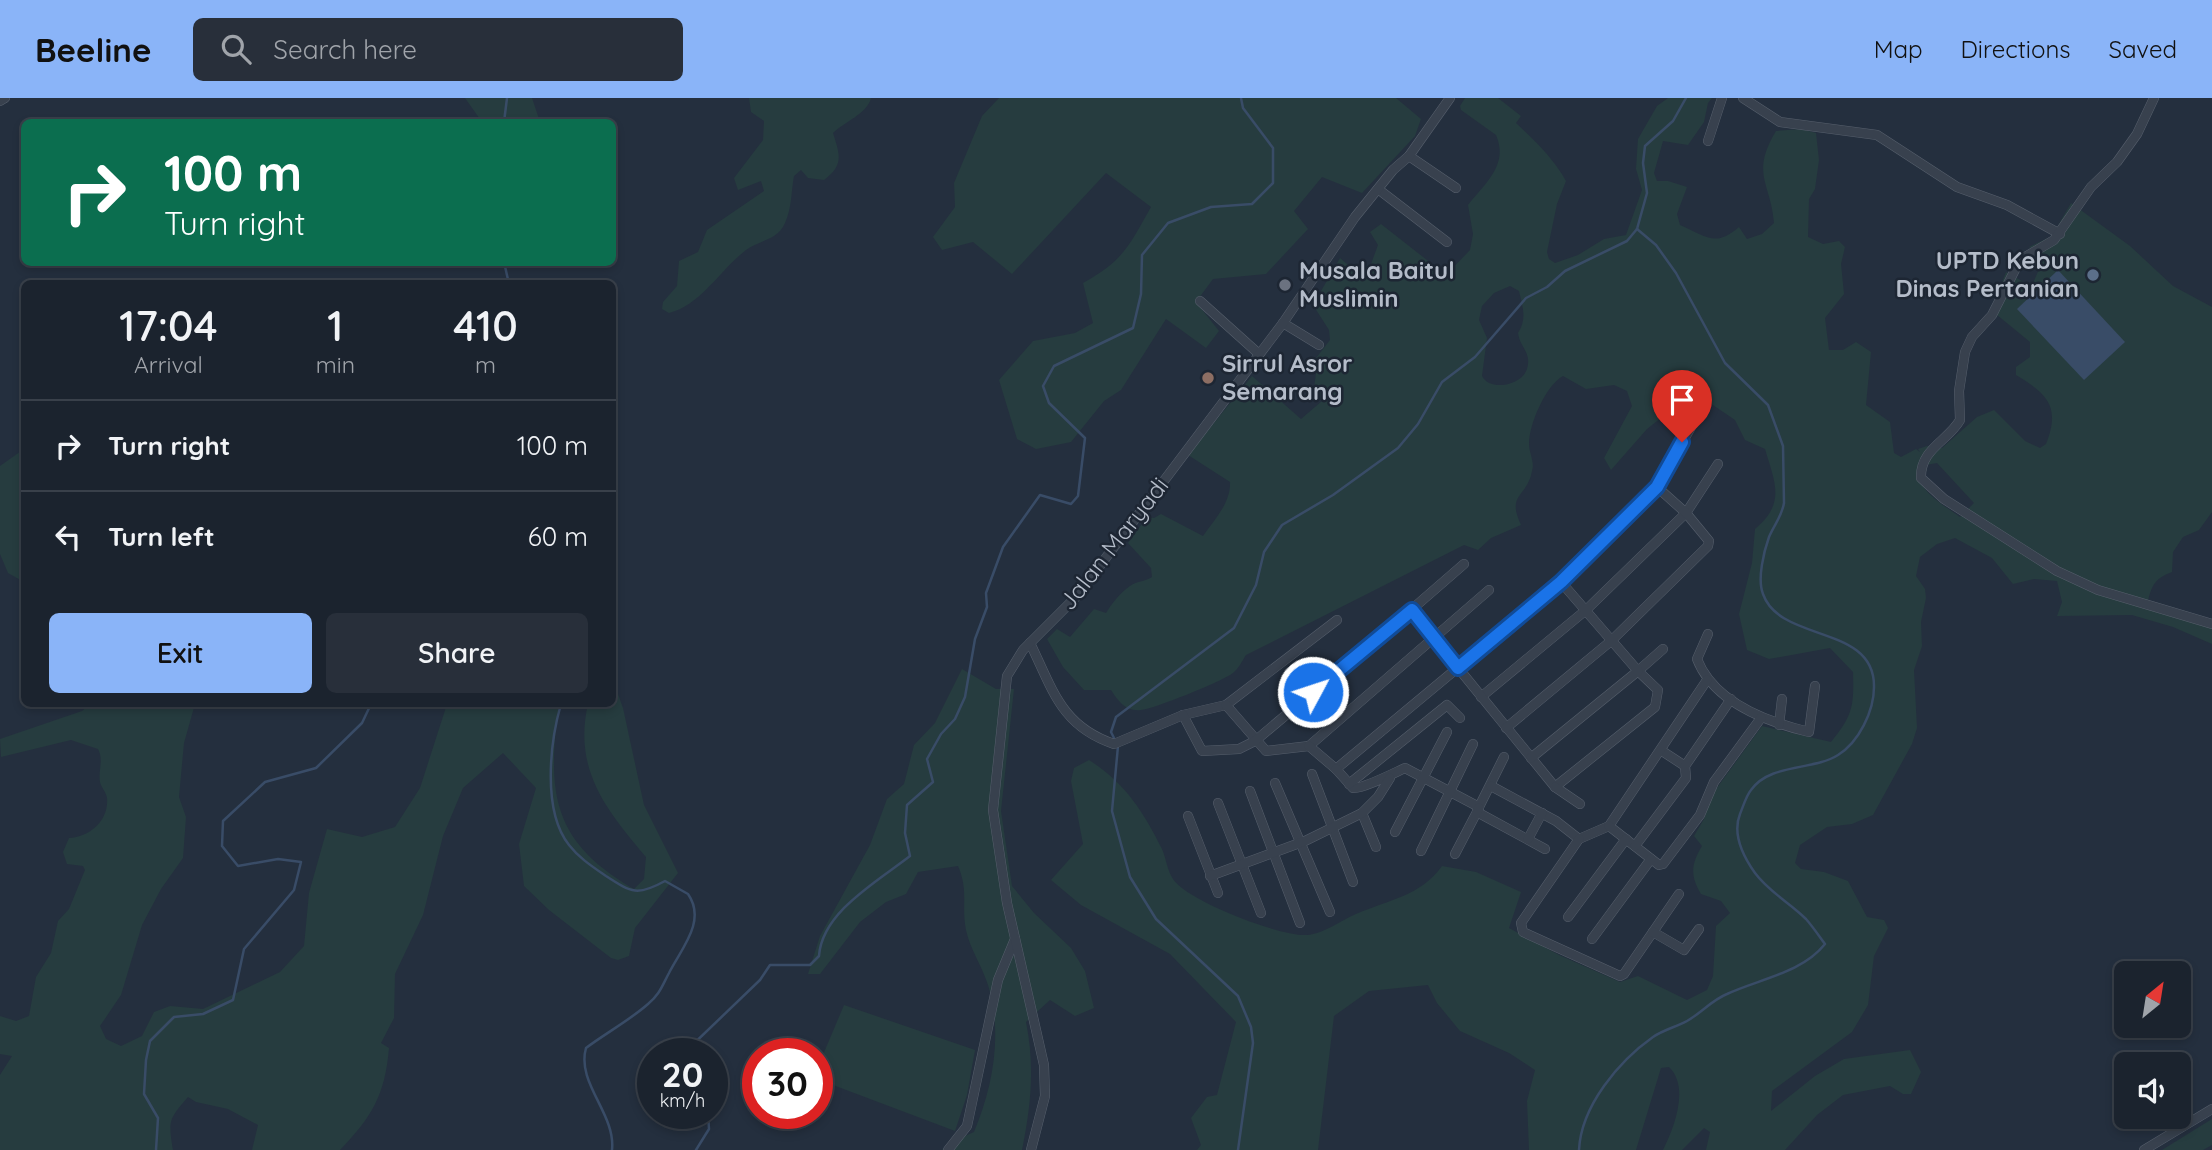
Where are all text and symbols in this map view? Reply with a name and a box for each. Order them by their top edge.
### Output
search box [193,18,683,81]
text: Beeline [35,29,151,70]
icon: search [217,30,255,68]
text: Search here [273,33,417,66]
text: Map [1874,34,1923,64]
text: Directions [1961,34,2071,64]
text: Saved [2109,34,2177,64]
text: 100 m [164,142,302,203]
icon: right [49,147,140,238]
text: Turn right [164,203,305,243]
place label: UPTD Kebun Dinas Pertanian [1895,245,2079,303]
place label: Musala Baitul Muslimin [1299,255,1455,313]
marker: UPTD Kebun Dinas Pertanian [2085,267,2101,283]
marker: Musala Baitul Muslimin [1277,277,1293,293]
text: 17:04 [119,299,218,352]
text: 1 [327,299,343,352]
text: 410 [453,299,518,352]
place label: Sirrul Asror Semarang [1222,348,1352,406]
text: Arrival [134,350,203,379]
text: min [316,350,355,379]
text: m [475,350,496,379]
marker: Sirrul Asror Semarang [1200,370,1216,386]
pin [1652,370,1712,442]
icon: arrive [1663,381,1701,419]
icon: right [49,427,87,465]
text: Turn right [108,429,230,462]
text: 100 m [517,429,588,462]
street label: Jalan Maryadi [1052,471,1174,616]
icon: left [49,518,87,556]
text: Turn left [108,520,215,553]
text: 60 m [528,520,588,553]
button: Exit [49,613,312,693]
button: Share [326,613,588,693]
position arrow [1276,655,1350,729]
north arrow [2114,961,2191,1038]
map controls [2114,961,2191,1129]
speed limit sign: 30 [742,1038,833,1129]
text: 20 [662,1052,703,1096]
button: sound [2114,1052,2191,1129]
text: km/h [660,1089,705,1112]

